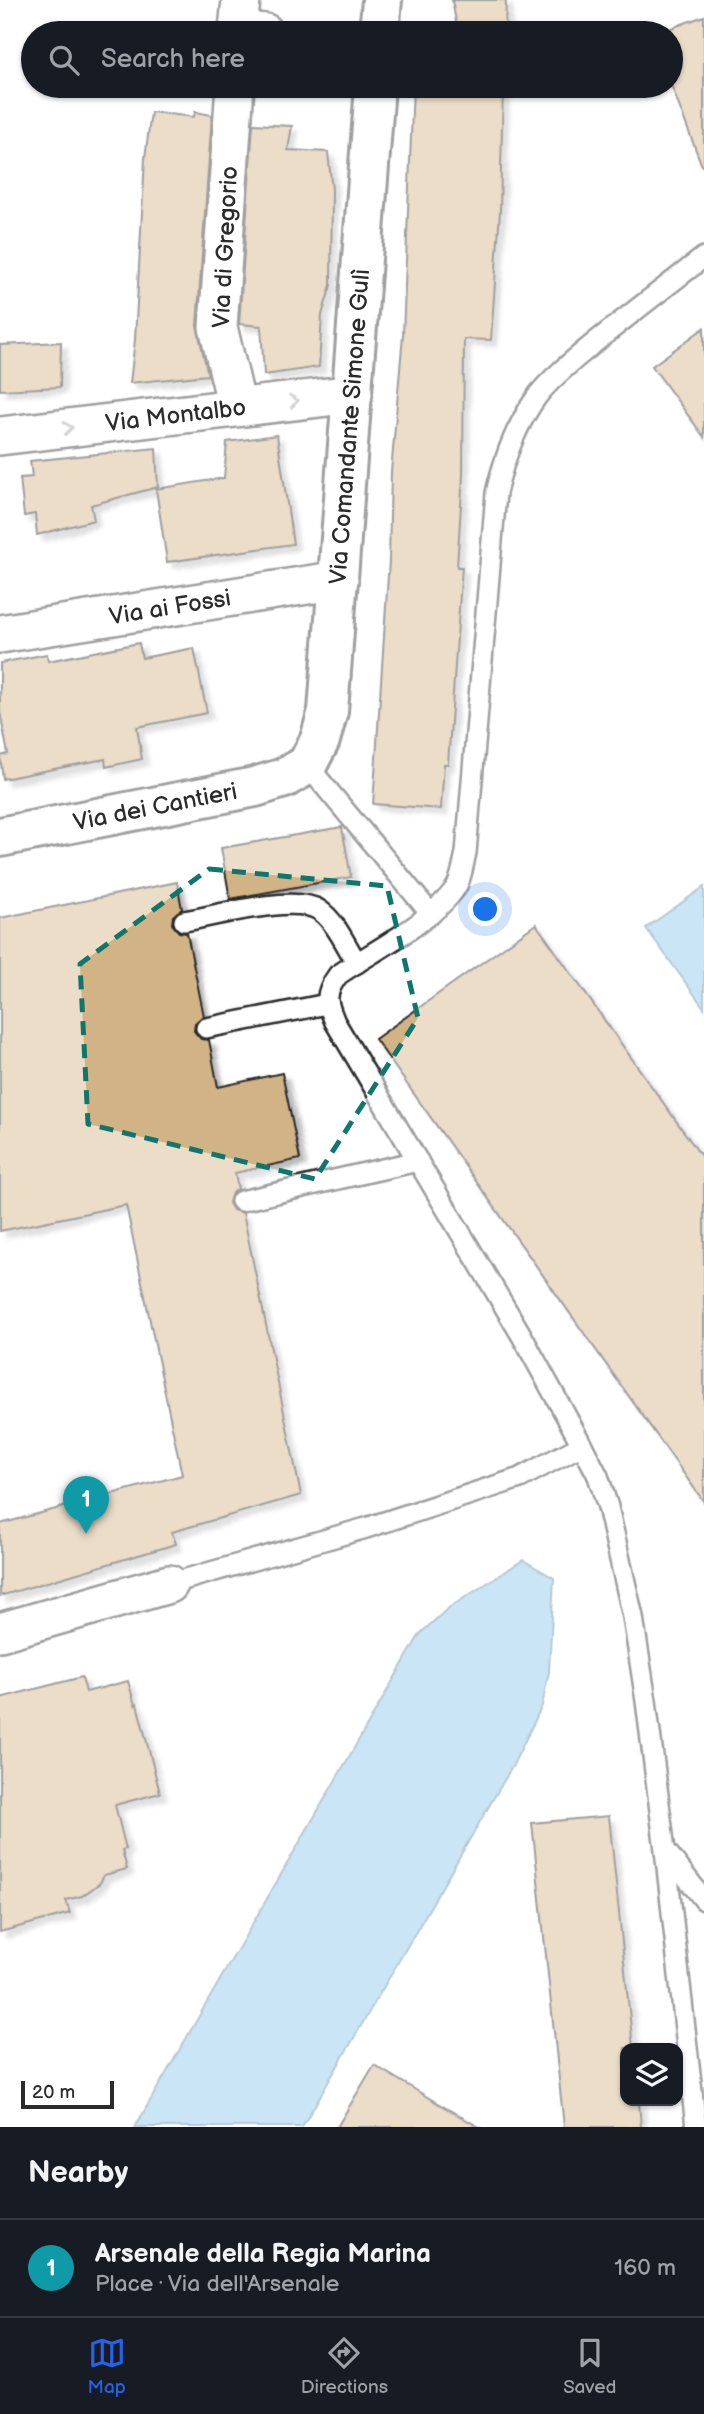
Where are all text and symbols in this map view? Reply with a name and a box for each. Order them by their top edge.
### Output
search box [21,21,683,98]
icon: search [45,41,83,79]
text: Search here [101,44,245,75]
street label: Via di Gregorio [207,165,244,329]
street label: Via Comandante Simone Gulì [324,268,376,586]
street label: Via Montalbo [104,393,248,438]
one-way arrow [288,393,299,408]
one-way arrow [62,421,74,436]
street label: Via ai Fossi [107,583,233,631]
street label: Via dei Cantieri [71,777,240,837]
your location [468,892,502,926]
pin: 1 [63,1476,109,1534]
map controls [620,2043,683,2106]
button: layers [620,2043,683,2106]
scale bar [21,2078,114,2110]
text: 20 m [32,2081,75,2104]
text: Nearby [28,2155,128,2191]
text: Arsenale della Regia Marina [95,2239,431,2270]
text: 1 [46,2254,56,2282]
text: 160 m [614,2254,676,2282]
text: Place · Via dell'Arsenale [95,2270,339,2298]
tab: Map [88,2334,126,2399]
tab: Directions [301,2334,388,2399]
tab: Saved [563,2334,616,2399]

